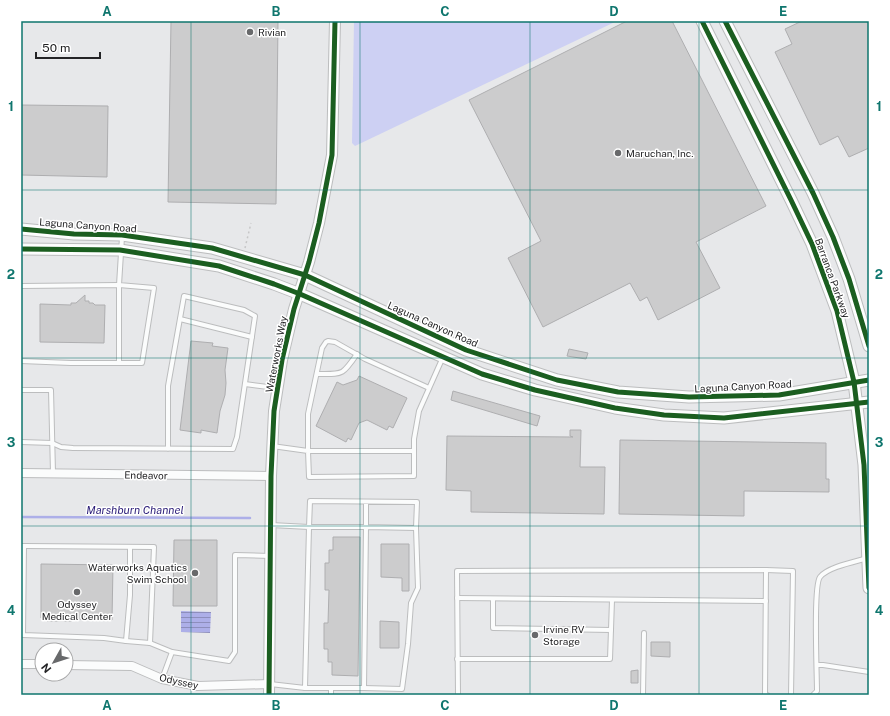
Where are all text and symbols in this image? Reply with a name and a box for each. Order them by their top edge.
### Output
text: A [102,4,112,19]
text: B [272,4,281,19]
text: C [440,4,450,19]
text: D [609,4,619,19]
text: E [779,4,787,19]
place label: Rivian [258,26,286,38]
marker: Rivian [245,27,255,37]
scale bar [36,34,100,60]
text: 50 m [42,41,70,55]
text: 1 [8,99,14,114]
text: 1 [876,99,882,114]
place label: Maruchan, Inc. [626,147,694,159]
marker: Maruchan, Inc. [613,148,623,158]
street label: Laguna Canyon Road [39,216,137,234]
street label: Barranca Parkway [813,236,853,320]
text: 2 [7,267,15,282]
text: 2 [875,267,883,282]
street label: Laguna Canyon Road [386,299,480,349]
street label: Waterworks Way [263,314,289,393]
street label: Laguna Canyon Road [694,377,792,395]
text: 3 [7,435,16,450]
text: 3 [875,435,884,450]
street label: Endeavor [124,469,168,481]
water label: Marshburn Channel [86,504,184,516]
place label: Waterworks Aquatics Swim School [88,561,187,585]
marker: Waterworks Aquatics Swim School [190,568,200,578]
marker: Odyssey Medical Center [72,587,82,597]
place label: Odyssey Medical Center [42,598,112,622]
text: 4 [7,603,16,618]
text: 4 [875,603,884,618]
place label: Irvine RV Storage [543,623,585,647]
marker: Irvine RV Storage [530,630,540,640]
north arrow [34,642,74,682]
text: N [39,661,54,675]
street label: Odyssey [158,671,200,691]
text: A [102,698,112,713]
text: B [272,698,281,713]
text: C [440,698,450,713]
text: D [609,698,619,713]
text: E [779,698,787,713]

